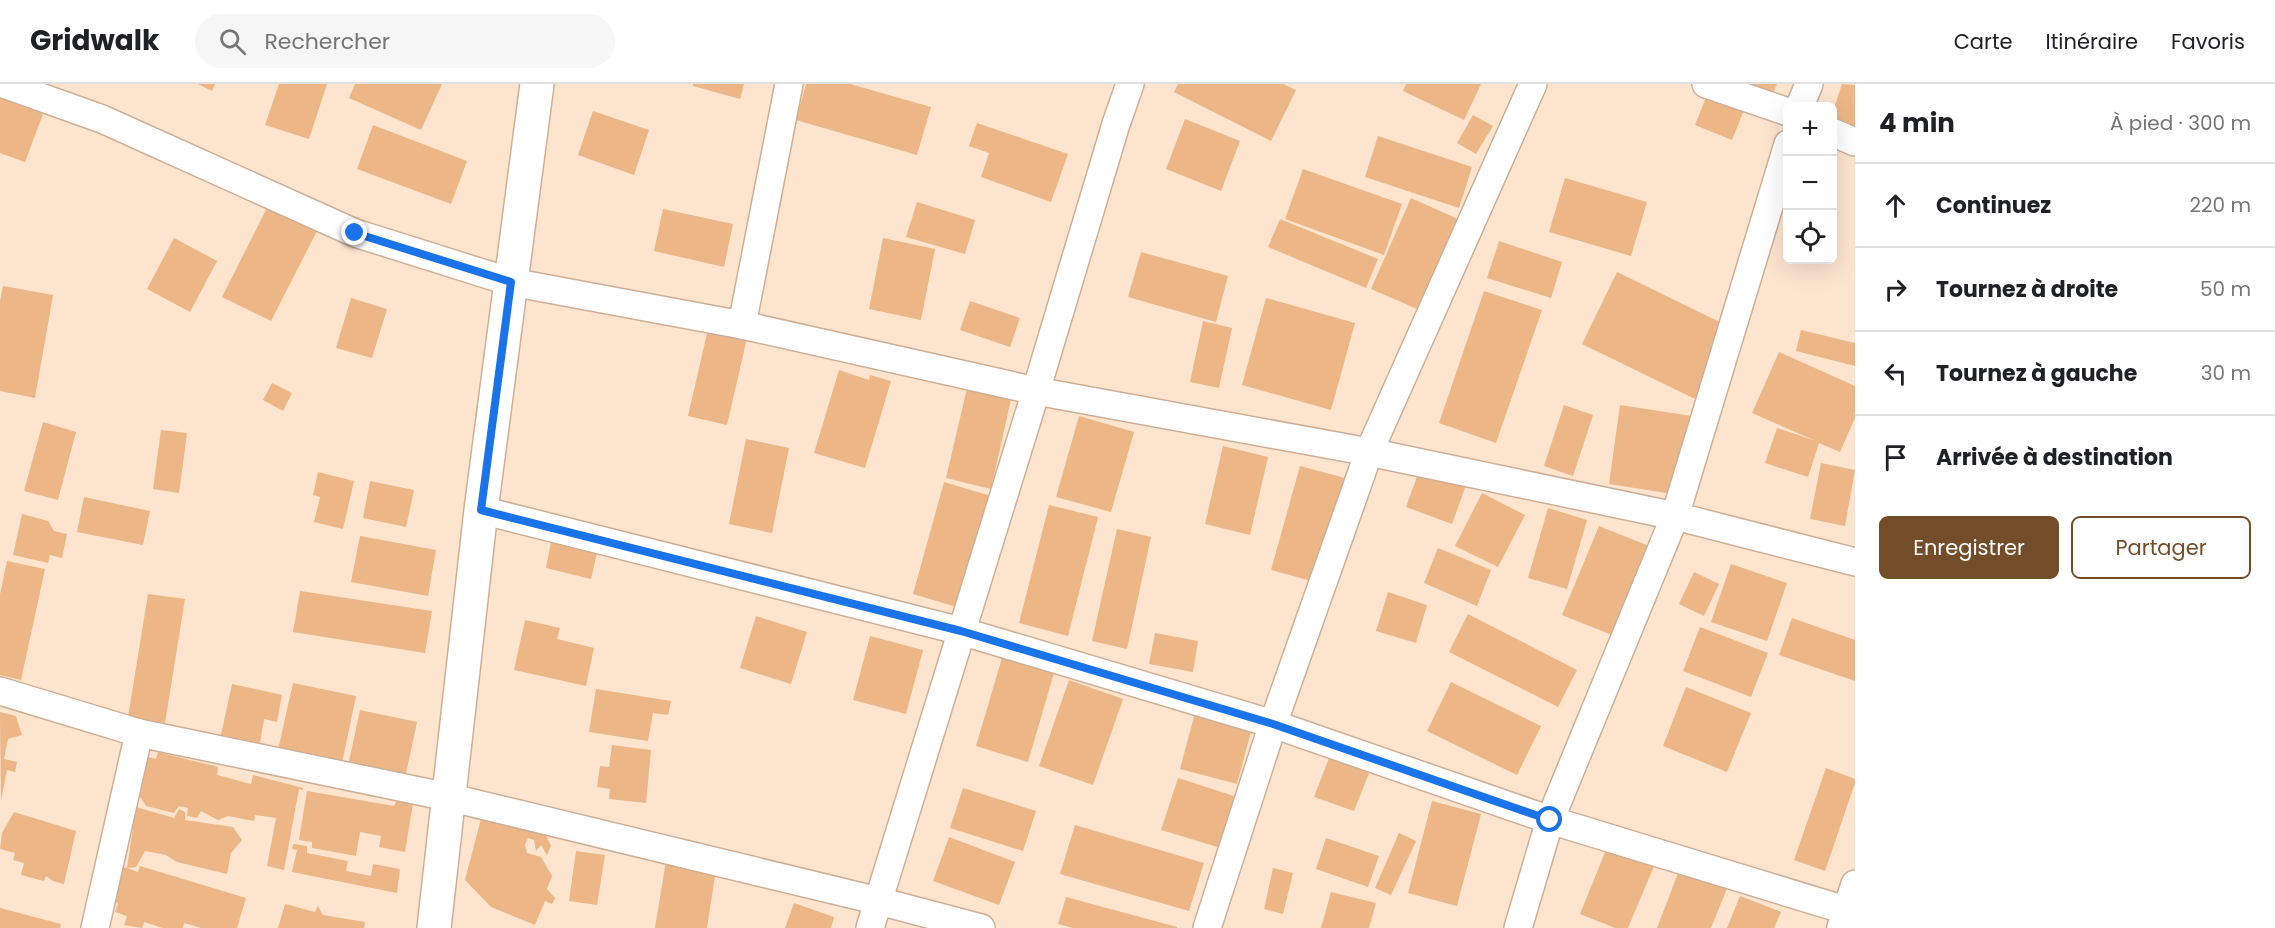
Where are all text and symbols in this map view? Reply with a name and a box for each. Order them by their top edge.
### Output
search box [195,14,615,68]
text: Gridwalk [30,21,159,60]
icon: search [216,25,249,58]
text: Rechercher [264,26,390,57]
text: Carte [1954,27,2013,56]
text: Itinéraire [2046,27,2138,56]
text: Favoris [2171,27,2245,56]
map controls [1783,102,1837,264]
button: + [1783,102,1837,156]
text: 4 min [1879,105,1955,141]
text: À pied · 300 m [2110,109,2251,137]
button: − [1783,156,1837,210]
icon: ahead [1879,189,1912,222]
text: Continuez [1936,190,2051,221]
text: 220 m [2190,191,2251,219]
button: locate [1783,210,1837,264]
route end [341,219,367,245]
icon: right [1879,273,1912,306]
text: Tournez à droite [1936,274,2118,305]
text: 50 m [2200,275,2251,303]
icon: left [1879,357,1912,390]
text: Tournez à gauche [1936,358,2137,389]
text: 30 m [2201,359,2251,387]
icon: arrive [1879,441,1912,474]
text: Arrivée à destination [1936,442,2173,473]
button: Enregistrer [1879,516,2059,579]
button: Partager [2071,516,2251,579]
route start [1536,806,1562,832]

